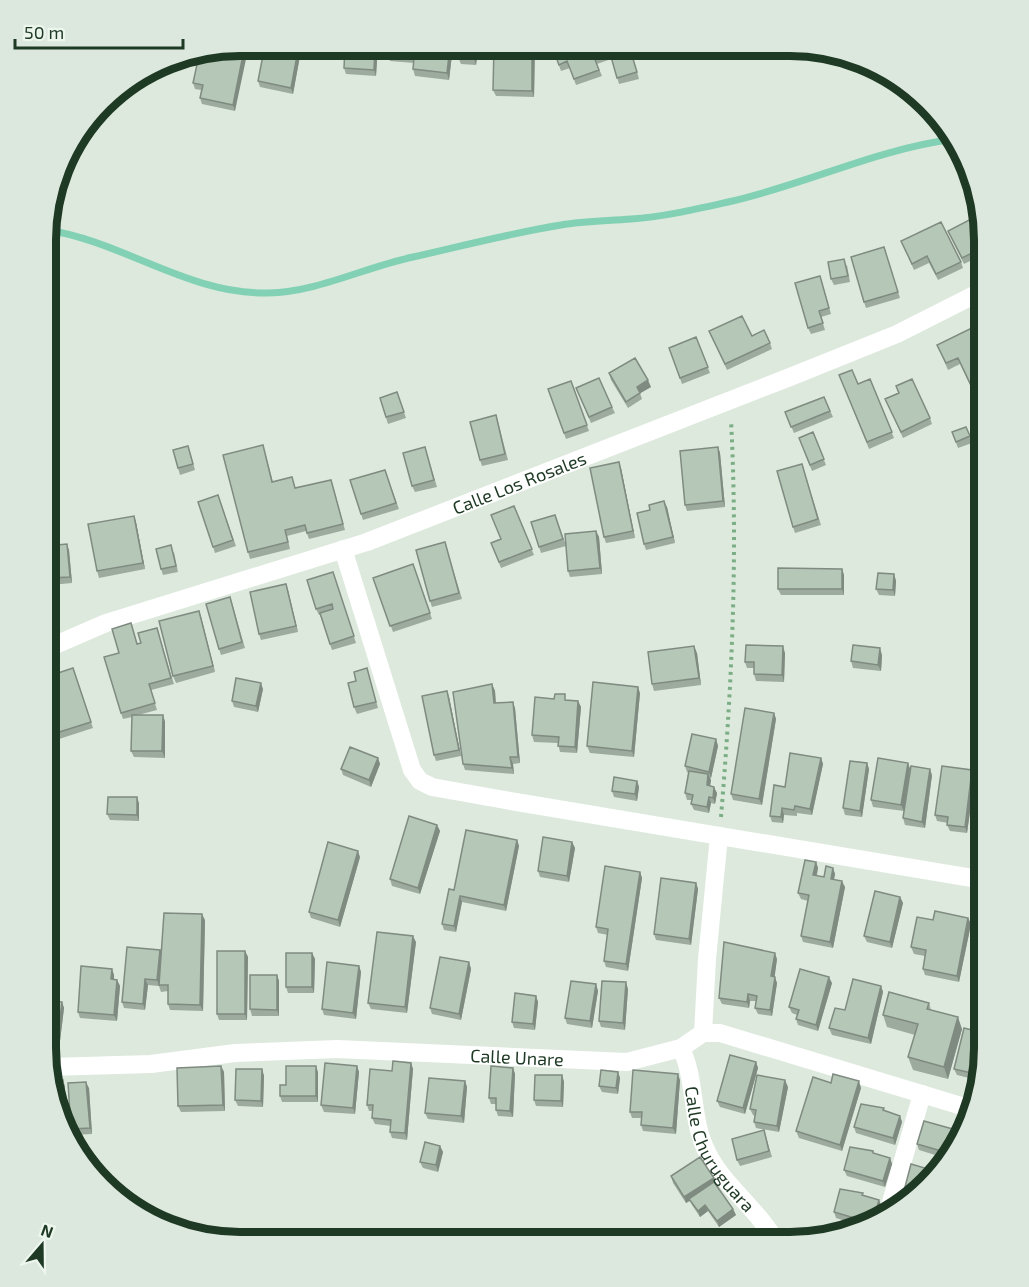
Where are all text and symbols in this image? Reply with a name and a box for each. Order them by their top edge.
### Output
scale bar [15,12,183,50]
text: 50 m [24,21,64,43]
street label: Calle Los Rosales [449,447,589,519]
street label: Calle Unare [470,1044,564,1070]
street label: Calle Churuguara [681,1085,760,1216]
north arrow [12,1215,72,1275]
text: N [39,1220,56,1241]

